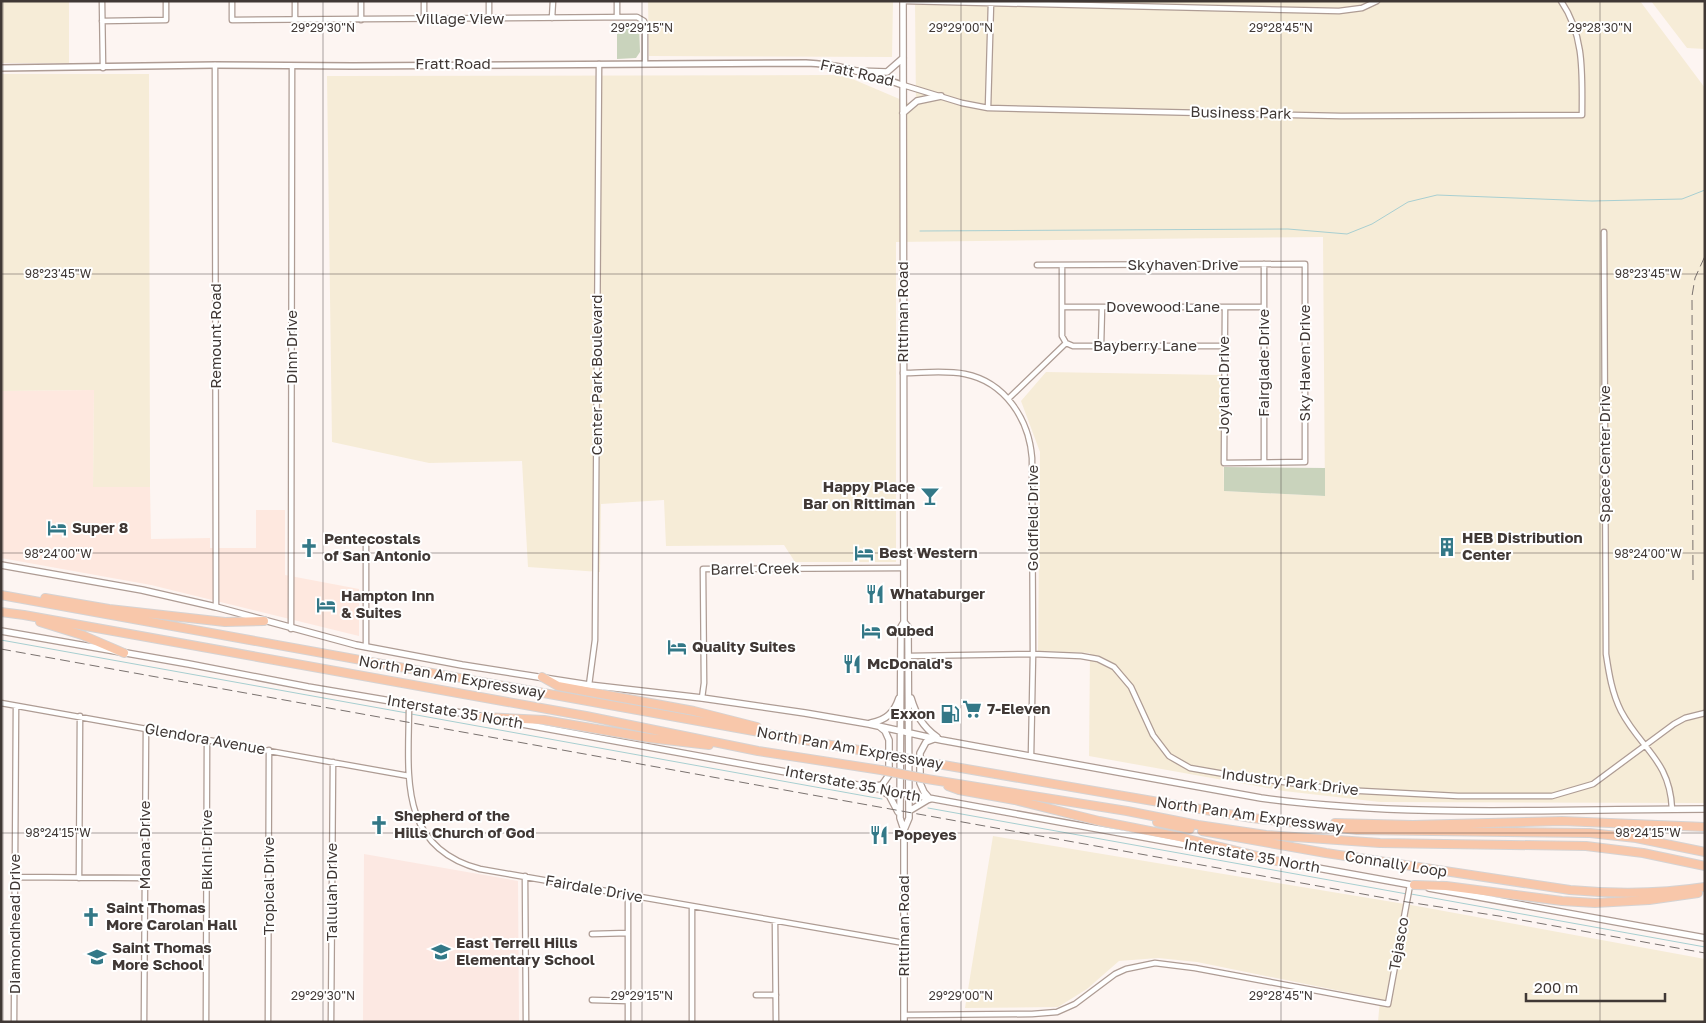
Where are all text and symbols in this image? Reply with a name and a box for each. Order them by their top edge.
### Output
street label: Village View [416,9,504,27]
text: 29°29'30"N [291,20,355,35]
text: 29°29'15"N [611,20,673,35]
text: 29°29'00"N [929,20,993,35]
text: 29°28'45"N [1249,20,1313,35]
text: 29°28'30"N [1568,20,1632,35]
street label: Fratt Road [415,54,491,72]
street label: Fratt Road [819,55,896,89]
street label: Business Park [1190,102,1292,122]
street label: Skyhaven Drive [1128,255,1239,273]
street label: Rittiman Road [893,261,911,363]
text: 98°23'45"W [25,266,92,281]
text: 98°23'45"W [1615,266,1682,281]
street label: Remount Road [206,283,224,389]
street label: Center Park Boulevard [587,294,605,456]
street label: Dovewood Lane [1106,297,1220,315]
street label: Sky Haven Drive [1295,304,1313,421]
street label: Fairglade Drive [1254,309,1272,417]
street label: Dinn Drive [282,310,300,384]
street label: Bayberry Lane [1093,336,1197,354]
street label: Joyland Drive [1214,336,1232,434]
street label: Space Center Drive [1595,385,1613,523]
street label: Goldfield Drive [1023,464,1041,571]
place label: Happy Place Bar on Rittiman [803,477,915,512]
bar icon: Happy Place Bar on Rittiman [919,485,941,507]
hotel icon: Super 8 [46,517,68,539]
place label: Super 8 [72,518,128,536]
place label: HEB Distribution Center [1462,528,1583,563]
place label: Pentecostals of San Antonio [324,529,431,564]
building icon: HEB Distribution Center [1436,536,1458,558]
church icon: Pentecostals of San Antonio [298,537,320,559]
hotel icon: Best Western [853,542,875,564]
place label: Best Western [879,543,978,561]
text: 98°24'00"W [24,546,92,561]
text: 98°24'00"W [1614,546,1682,561]
street label: Barrel Creek [710,558,800,578]
restaurant icon: Whataburger [864,583,886,605]
place label: Whataburger [890,584,985,602]
place label: Hampton Inn & Suites [341,586,434,621]
hotel icon: Hampton Inn & Suites [315,594,337,616]
hotel icon: Qubed [860,620,882,642]
place label: Qubed [886,621,934,639]
hotel icon: Quality Suites [666,636,688,658]
place label: Quality Suites [692,637,796,655]
street label: North Pan Am Expressway [358,651,547,701]
restaurant icon: McDonald's [841,653,863,675]
place label: McDonald's [867,654,953,672]
street label: Interstate 35 North [386,690,525,732]
supermarket icon: 7-Eleven [961,698,983,720]
place label: 7-Eleven [987,699,1050,717]
fuel station icon: Exxon [939,703,961,725]
place label: Exxon [890,704,935,722]
street label: Glendora Avenue [143,719,267,758]
street label: North Pan Am Expressway [756,722,945,772]
street label: Interstate 35 North [784,761,923,805]
street label: Industry Park Drive [1221,764,1360,798]
street label: North Pan Am Expressway [1155,792,1346,836]
street label: Moana Drive [135,800,153,890]
place label: Shepherd of the Hills Church of God [394,806,535,841]
street label: Bikini Drive [197,809,215,890]
church icon: Shepherd of the Hills Church of God [368,814,390,836]
restaurant icon: Popeyes [868,824,890,846]
text: 98°24'15"W [25,825,91,840]
place label: Popeyes [894,825,957,843]
text: 98°24'15"W [1615,825,1681,840]
street label: Interstate 35 North [1183,834,1322,876]
street label: Tropical Drive [259,837,277,935]
street label: Tallulah Drive [322,842,340,941]
street label: Connally Loop [1344,846,1449,880]
street label: Diamondhead Drive [5,854,23,994]
street label: Fairdale Drive [544,871,645,906]
street label: Rittiman Road [894,875,912,977]
place label: Saint Thomas More Carolan Hall [106,898,237,933]
church icon: Saint Thomas More Carolan Hall [80,906,102,928]
street label: Tejasco [1384,916,1412,972]
place label: East Terrell Hills Elementary School [456,933,595,968]
place label: Saint Thomas More School [112,938,212,973]
school or university icon: East Terrell Hills Elementary School [430,941,452,963]
school or university icon: Saint Thomas More School [86,946,108,968]
scale bar [1526,970,1665,1002]
text: 200 m [1534,978,1578,996]
text: 29°29'30"N [291,988,355,1003]
text: 29°29'15"N [611,988,673,1003]
text: 29°29'00"N [929,988,993,1003]
text: 29°28'45"N [1249,988,1313,1003]

